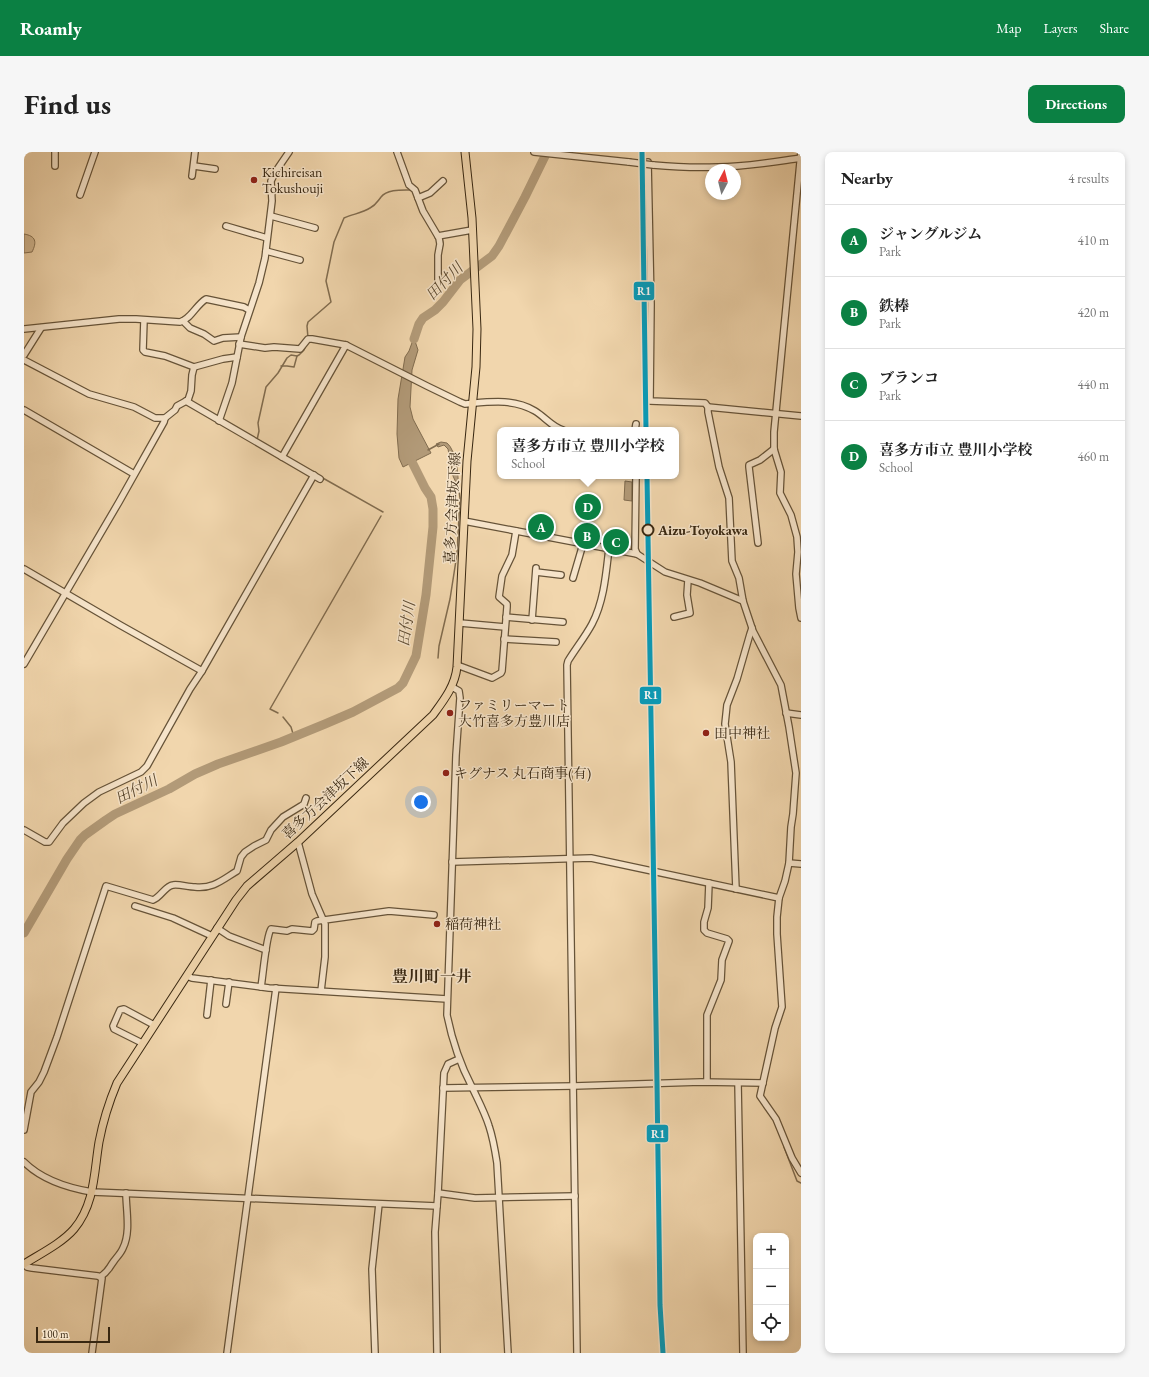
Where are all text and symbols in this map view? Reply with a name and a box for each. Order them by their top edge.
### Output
text: Roamly [20,16,82,41]
text: Map [996,19,1021,37]
text: Layers [1043,19,1078,37]
text: Share [1100,19,1129,37]
button: Directions [1028,85,1125,123]
text: Find us [24,86,111,122]
place label: Kichireisan Tokushouji [262,163,324,197]
north arrow [705,164,741,200]
text: Nearby [841,167,893,189]
text: 4 results [1068,170,1109,187]
marker: Kichireisan Tokushouji [249,175,259,185]
text: ジャングルジム [879,224,982,243]
text: A [849,232,859,249]
text: 410 m [1078,232,1109,249]
text: Park [879,243,901,260]
water label: 田付川 [422,257,468,304]
line badge: R1 [633,281,655,301]
text: R1 [637,284,651,298]
text: 鉄棒 [879,296,909,315]
text: B [850,304,858,321]
text: 420 m [1078,304,1109,321]
text: Park [879,315,901,332]
text: ブランコ [879,368,939,387]
text: C [849,376,859,393]
text: 440 m [1078,376,1109,393]
text: Park [879,387,901,404]
popup [497,427,679,479]
text: 喜多方市立 豊川小学校 [511,436,665,455]
text: 喜多方市立 豊川小学校 [879,440,1033,459]
text: D [849,448,859,465]
text: 460 m [1078,448,1109,465]
street label: 喜多方会津坂下線 [440,452,464,564]
text: School [511,455,545,472]
text: School [879,459,913,476]
pin: D [575,492,601,522]
pin: A [528,512,554,542]
pin: B [574,521,600,551]
place label: Aizu-Toyokawa [657,521,749,539]
marker: Aizu-Toyokawa [641,523,655,537]
pin: C [603,527,629,557]
water label: 田付川 [393,598,419,648]
line badge: R1 [639,686,662,705]
text: R1 [644,688,658,702]
place label: ファミリーマート 大竹喜多方豊川店 [458,696,570,730]
marker: ファミリーマート 大竹喜多方豊川店 [445,708,455,718]
place label: 田中神社 [714,724,770,742]
marker: 田中神社 [701,728,711,738]
street label: 喜多方会津坂下線 [278,753,372,843]
place label: キグナス 丸石商事(有) [454,764,591,782]
marker: キグナス 丸石商事(有) [441,768,451,778]
water label: 田付川 [112,769,162,808]
your location [411,792,431,812]
place label: 稲荷神社 [445,915,501,933]
marker: 稲荷神社 [432,919,442,929]
district label: 豊川町一井 [392,966,472,987]
line badge: R1 [646,1124,669,1143]
text: R1 [651,1127,665,1141]
map controls [753,1233,789,1341]
button: + [753,1233,789,1269]
button: − [753,1269,789,1305]
button: locate [753,1305,789,1341]
scale bar [36,1325,110,1344]
text: 100 m [42,1327,69,1341]

